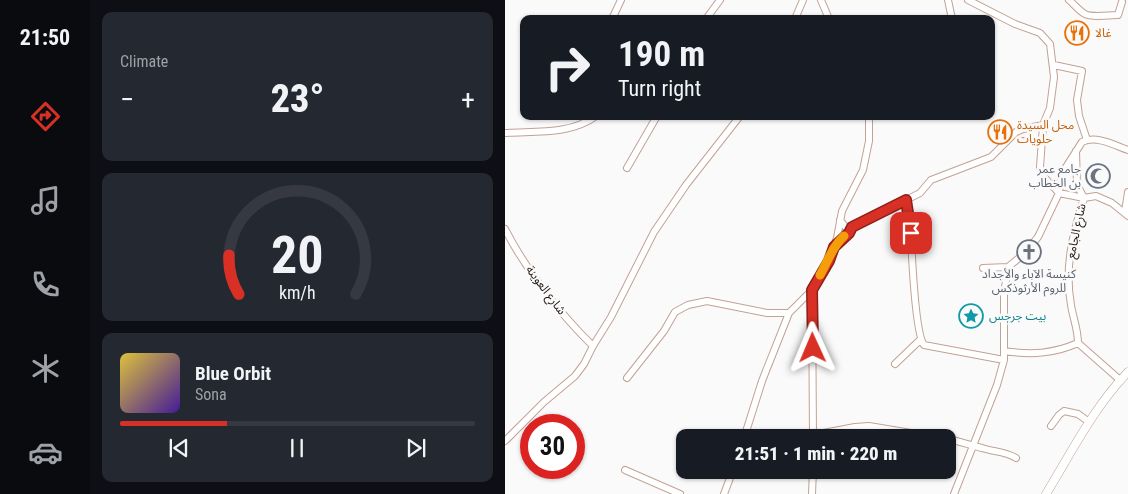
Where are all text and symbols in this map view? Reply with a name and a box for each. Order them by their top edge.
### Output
restaurant icon: غالا [1064,20,1090,46]
text: 21:50 [20,25,70,50]
place label: غالا [1095,26,1112,40]
text: 190 m [618,34,705,75]
icon: right [535,35,600,100]
text: Climate [120,52,168,71]
text: Turn right [618,76,701,101]
text: 23° [271,77,324,121]
text: − [120,83,134,116]
text: + [461,83,475,116]
icon: directions [28,99,63,134]
place label: محل السيدة حلويات [1017,118,1074,146]
restaurant icon: محل السيدة حلويات [987,119,1013,145]
place label: جامع عمر بن الخطاب [1029,162,1081,190]
mosque icon: جامع عمر بن الخطاب [1085,163,1111,189]
icon: music [28,183,63,218]
street label: شارع الجامع [1063,202,1091,260]
pin [890,212,932,254]
icon: arrive [897,219,925,247]
text: 20 [271,225,324,286]
church icon: كنيسة الآباء والأجداد للروم الأرثوذكس [1016,239,1042,265]
street label: شارع العوينة [521,263,569,318]
icon: phone [28,267,63,302]
place label: كنيسة الآباء والأجداد للروم الأرثوذكس [982,267,1077,297]
text: km/h [279,282,316,303]
place icon: بيت جرجس [958,303,984,329]
place label: بيت جرجس [989,309,1046,323]
position arrow [786,321,838,373]
icon: climate [28,351,63,386]
text: Blue Orbit [195,362,271,385]
text: Sona [195,385,227,404]
speed limit sign: 30 [520,414,585,479]
icon: previous [165,434,193,462]
icon: pause [283,434,311,462]
icon: next [402,434,430,462]
icon: car [28,435,63,470]
text: 21:51 · 1 min · 220 m [735,442,897,465]

